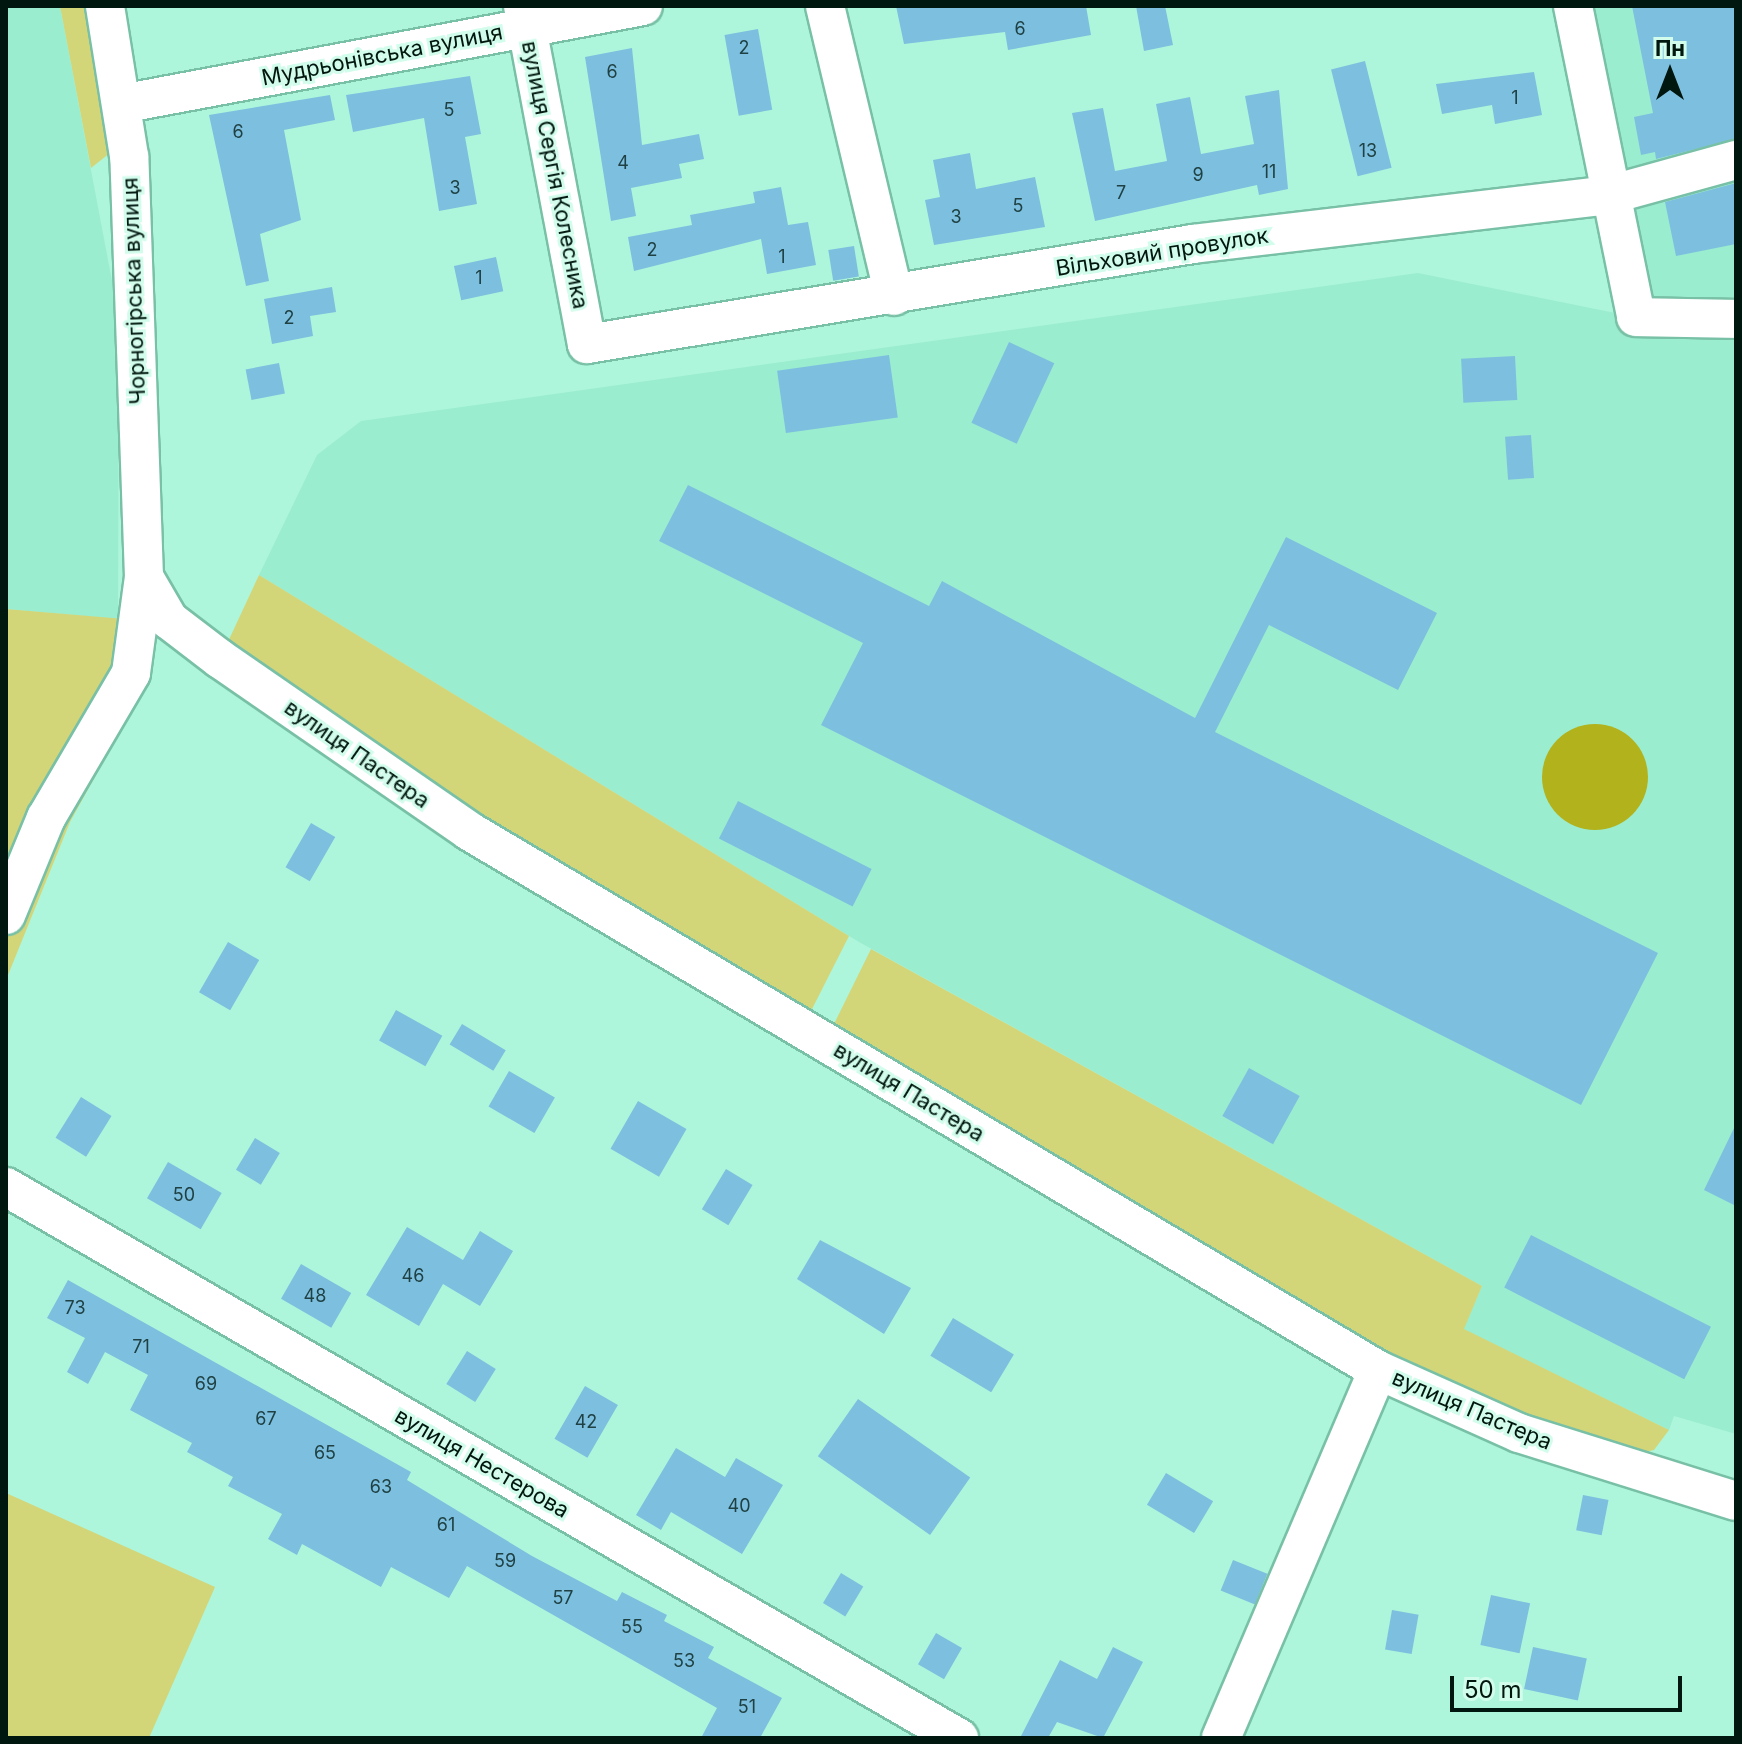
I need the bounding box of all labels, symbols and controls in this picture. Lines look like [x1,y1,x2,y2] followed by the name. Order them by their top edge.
[1014,18,1026,40] house number: 6
[259,19,505,91] street label: Мудрьонівська вулиця
[1630,32,1710,112] north arrow
[1655,35,1685,61] text: Пн
[739,37,749,59] house number: 2
[516,39,594,311] street label: вулиця Сергія Колесника
[606,61,618,83] house number: 6
[1511,87,1519,109] house number: 1
[444,99,454,121] house number: 5
[232,121,244,143] house number: 6
[1359,140,1377,162] house number: 13
[617,152,629,174] house number: 4
[1262,161,1276,183] house number: 11
[1192,164,1204,186] house number: 9
[117,177,151,405] street label: Чорногірська вулиця
[449,177,461,199] house number: 3
[1116,182,1126,204] house number: 7
[1013,195,1023,217] house number: 5
[950,206,962,228] house number: 3
[1054,222,1270,282] street label: Вільховий провулок
[647,239,657,261] house number: 2
[778,246,786,268] house number: 1
[475,267,483,289] house number: 1
[284,307,294,329] house number: 2
[279,694,435,814] street label: вулиця Пастера
[829,1037,989,1147] street label: вулиця Пастера
[173,1184,195,1206] house number: 50
[402,1265,424,1287] house number: 46
[304,1285,326,1307] house number: 48
[64,1297,86,1319] house number: 73
[132,1336,150,1358] house number: 71
[1388,1364,1556,1456] street label: вулиця Пастера
[195,1373,217,1395] house number: 69
[390,1402,574,1524] street label: вулиця Нестерова
[255,1408,277,1430] house number: 67
[575,1411,597,1433] house number: 42
[314,1442,336,1464] house number: 65
[370,1476,392,1498] house number: 63
[728,1495,750,1517] house number: 40
[437,1514,455,1536] house number: 61
[494,1550,516,1572] house number: 59
[552,1587,574,1609] house number: 57
[621,1616,643,1638] house number: 55
[673,1650,695,1672] house number: 53
[1454,1660,1686,1710] scale bar
[1464,1675,1522,1704] text: 50 m
[738,1696,756,1718] house number: 51

